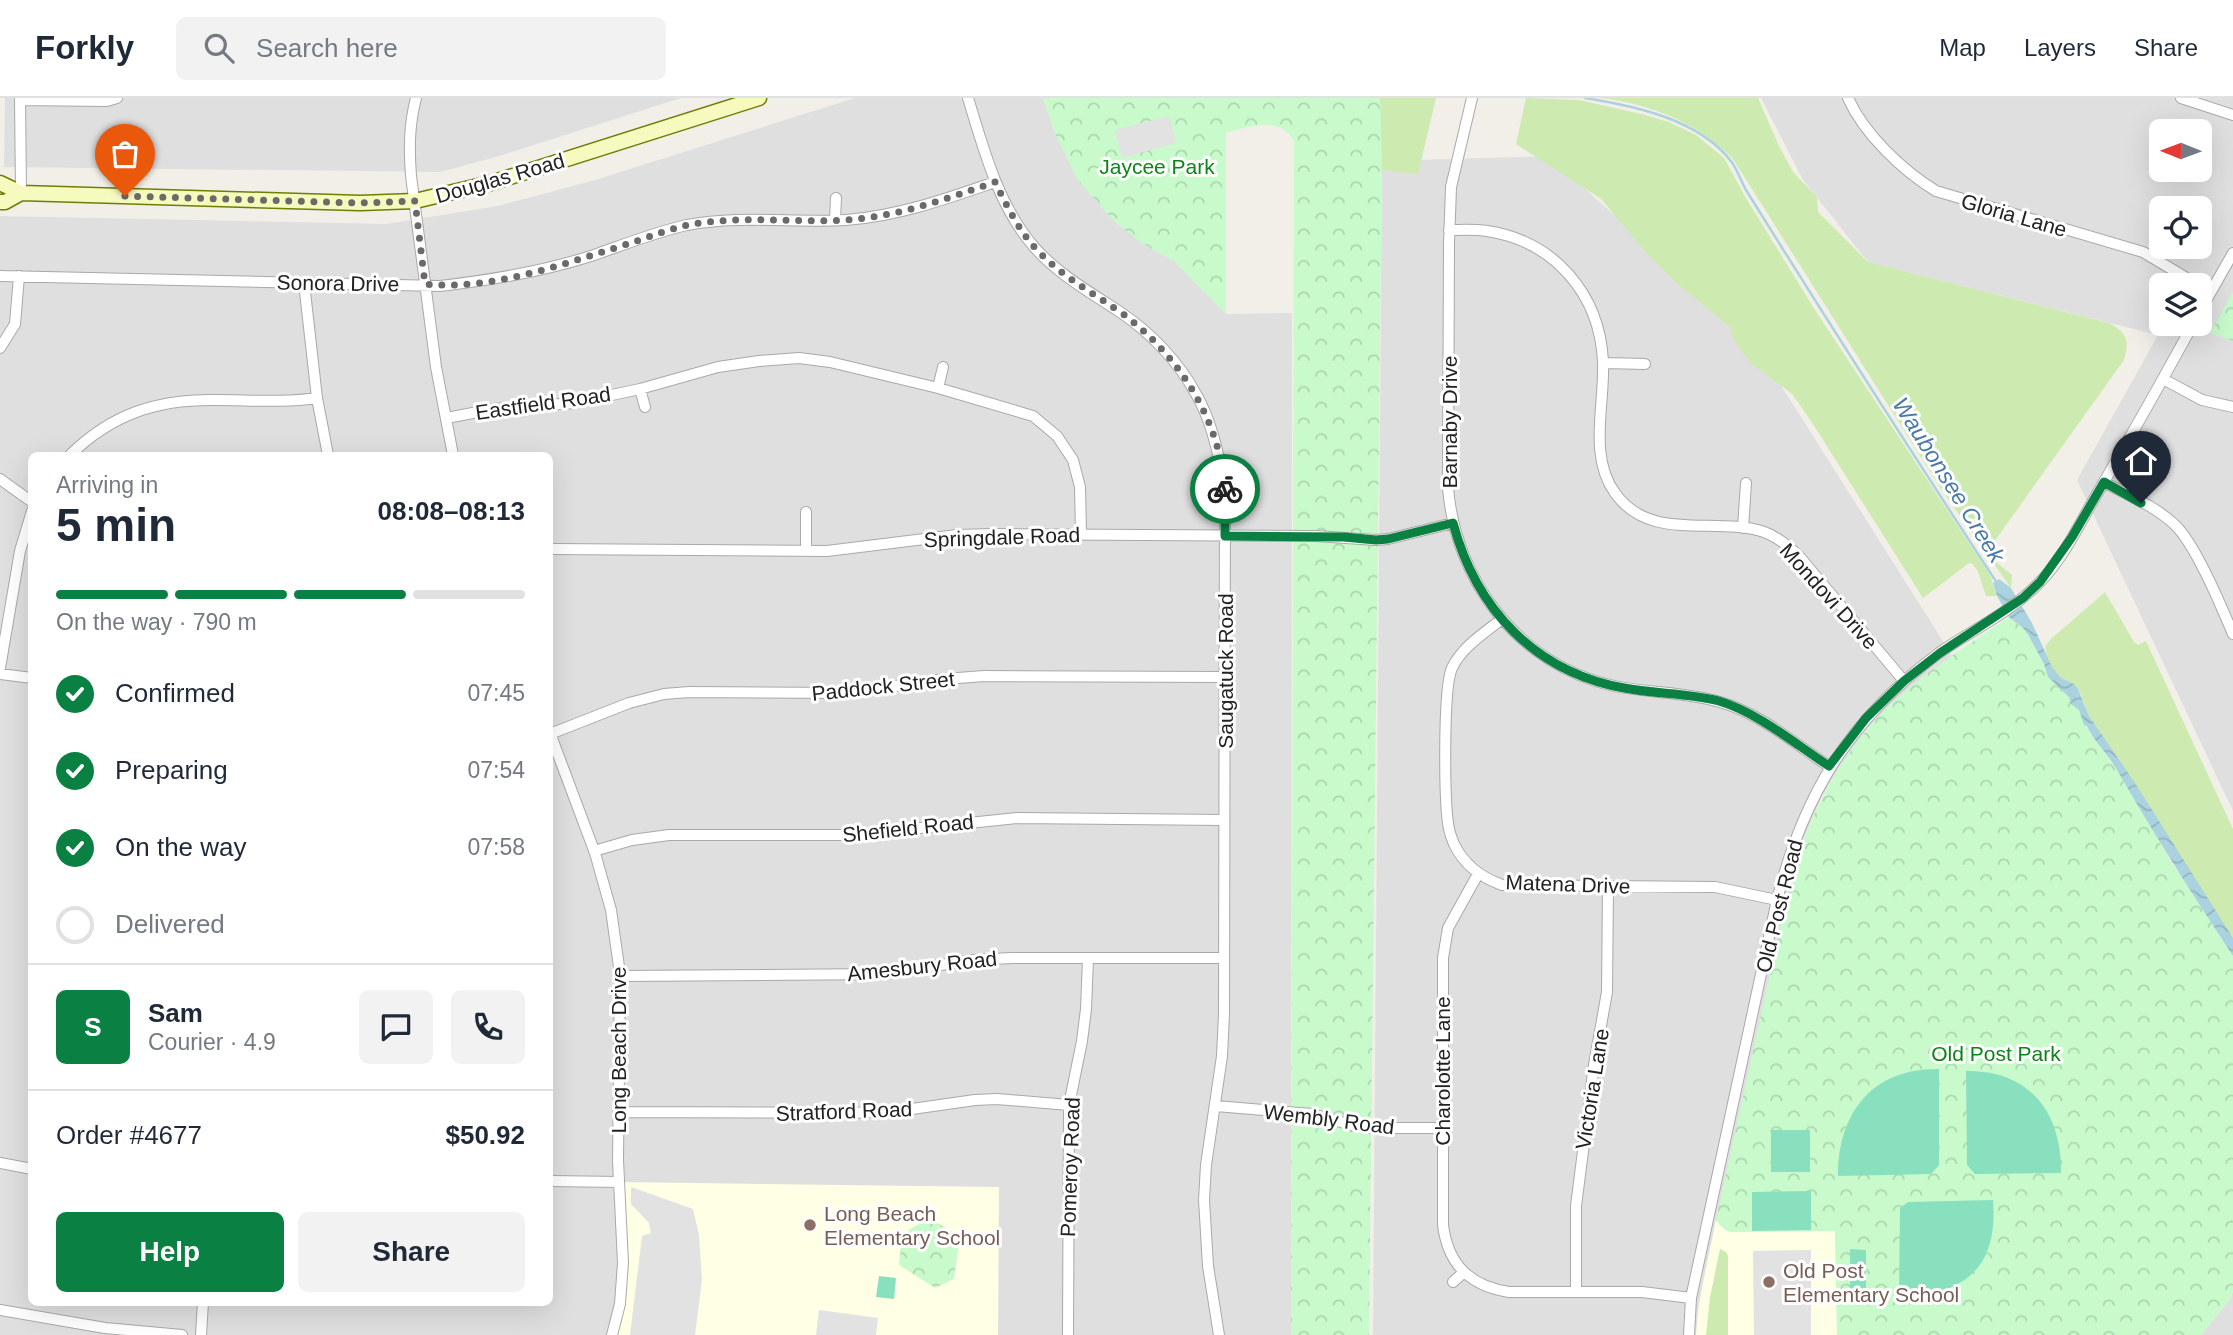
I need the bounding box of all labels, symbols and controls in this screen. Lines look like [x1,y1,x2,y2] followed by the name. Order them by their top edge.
[176,17,666,80] search box
[35,29,134,66] text: Forkly
[200,29,238,67] icon: search
[256,33,398,63] text: Search here
[1939,34,1986,61] text: Map
[2024,34,2096,61] text: Layers
[2134,34,2198,61] text: Share
[2149,119,2212,182] north arrow
[2149,119,2212,336] map controls
[95,124,155,196] pin
[106,135,144,173] icon: bag
[433,149,567,207] street label: Douglas Road
[1099,155,1215,178] park label: Jaycee Park
[1959,189,2069,241] street label: Gloria Lane
[2149,196,2212,259] button: locate
[277,270,399,296] street label: Sonora Drive
[2149,273,2212,336] button: layers
[1438,355,1461,489] street label: Barnaby Drive
[474,382,612,424] street label: Eastfield Road
[1888,393,2011,569] water label: Waubonsee Creek
[2111,431,2171,503] pin
[2122,442,2160,480] icon: home
[1190,454,1260,524] courier
[1206,470,1244,508] icon: bike
[56,472,158,498] text: Arriving in
[378,496,525,526] text: 08:08–08:13
[56,499,176,551] text: 5 min
[923,523,1081,551] street label: Springdale Road
[1776,538,1882,654] street label: Mondovi Drive
[1214,593,1237,749] street label: Saugatuck Road
[56,609,257,635] text: On the way · 790 m
[810,667,956,705] street label: Paddock Street
[56,675,94,713] icon: check
[115,678,235,708] text: Confirmed
[467,680,525,706] text: 07:45
[56,752,94,790] icon: check
[115,755,228,785] text: Preparing
[467,757,525,783] text: 07:54
[841,810,975,846] street label: Shefield Road
[56,829,94,867] icon: check
[115,832,247,862] text: On the way
[467,834,525,860] text: 07:58
[1751,837,1807,975] street label: Old Post Road
[1505,870,1631,898] street label: Matena Drive
[115,909,225,939] text: Delivered
[846,947,998,985] street label: Amesbury Road
[607,967,630,1133] street label: Long Beach Drive
[359,990,433,1064] button: chat
[451,990,525,1064] button: phone
[1431,996,1454,1146] street label: Charolotte Lane
[148,998,203,1028] text: Sam
[84,1012,102,1042] text: S
[1571,1027,1613,1151] street label: Victoria Lane
[148,1029,276,1055] text: Courier · 4.9
[1931,1042,2061,1065] park label: Old Post Park
[775,1097,913,1125] street label: Stratford Road
[1056,1097,1084,1237] street label: Pomeroy Road
[1262,1100,1396,1138] street label: Wembly Road
[56,1120,202,1150] text: Order #4677
[445,1120,525,1150] text: $50.92
[824,1202,1000,1249] place label: Long Beach Elementary School
[56,1212,284,1292] button: Help
[298,1212,525,1292] button: Share
[802,1217,818,1233] marker: Long Beach Elementary School
[1783,1259,1959,1306] place label: Old Post Elementary School
[1761,1274,1777,1290] marker: Old Post Elementary School

